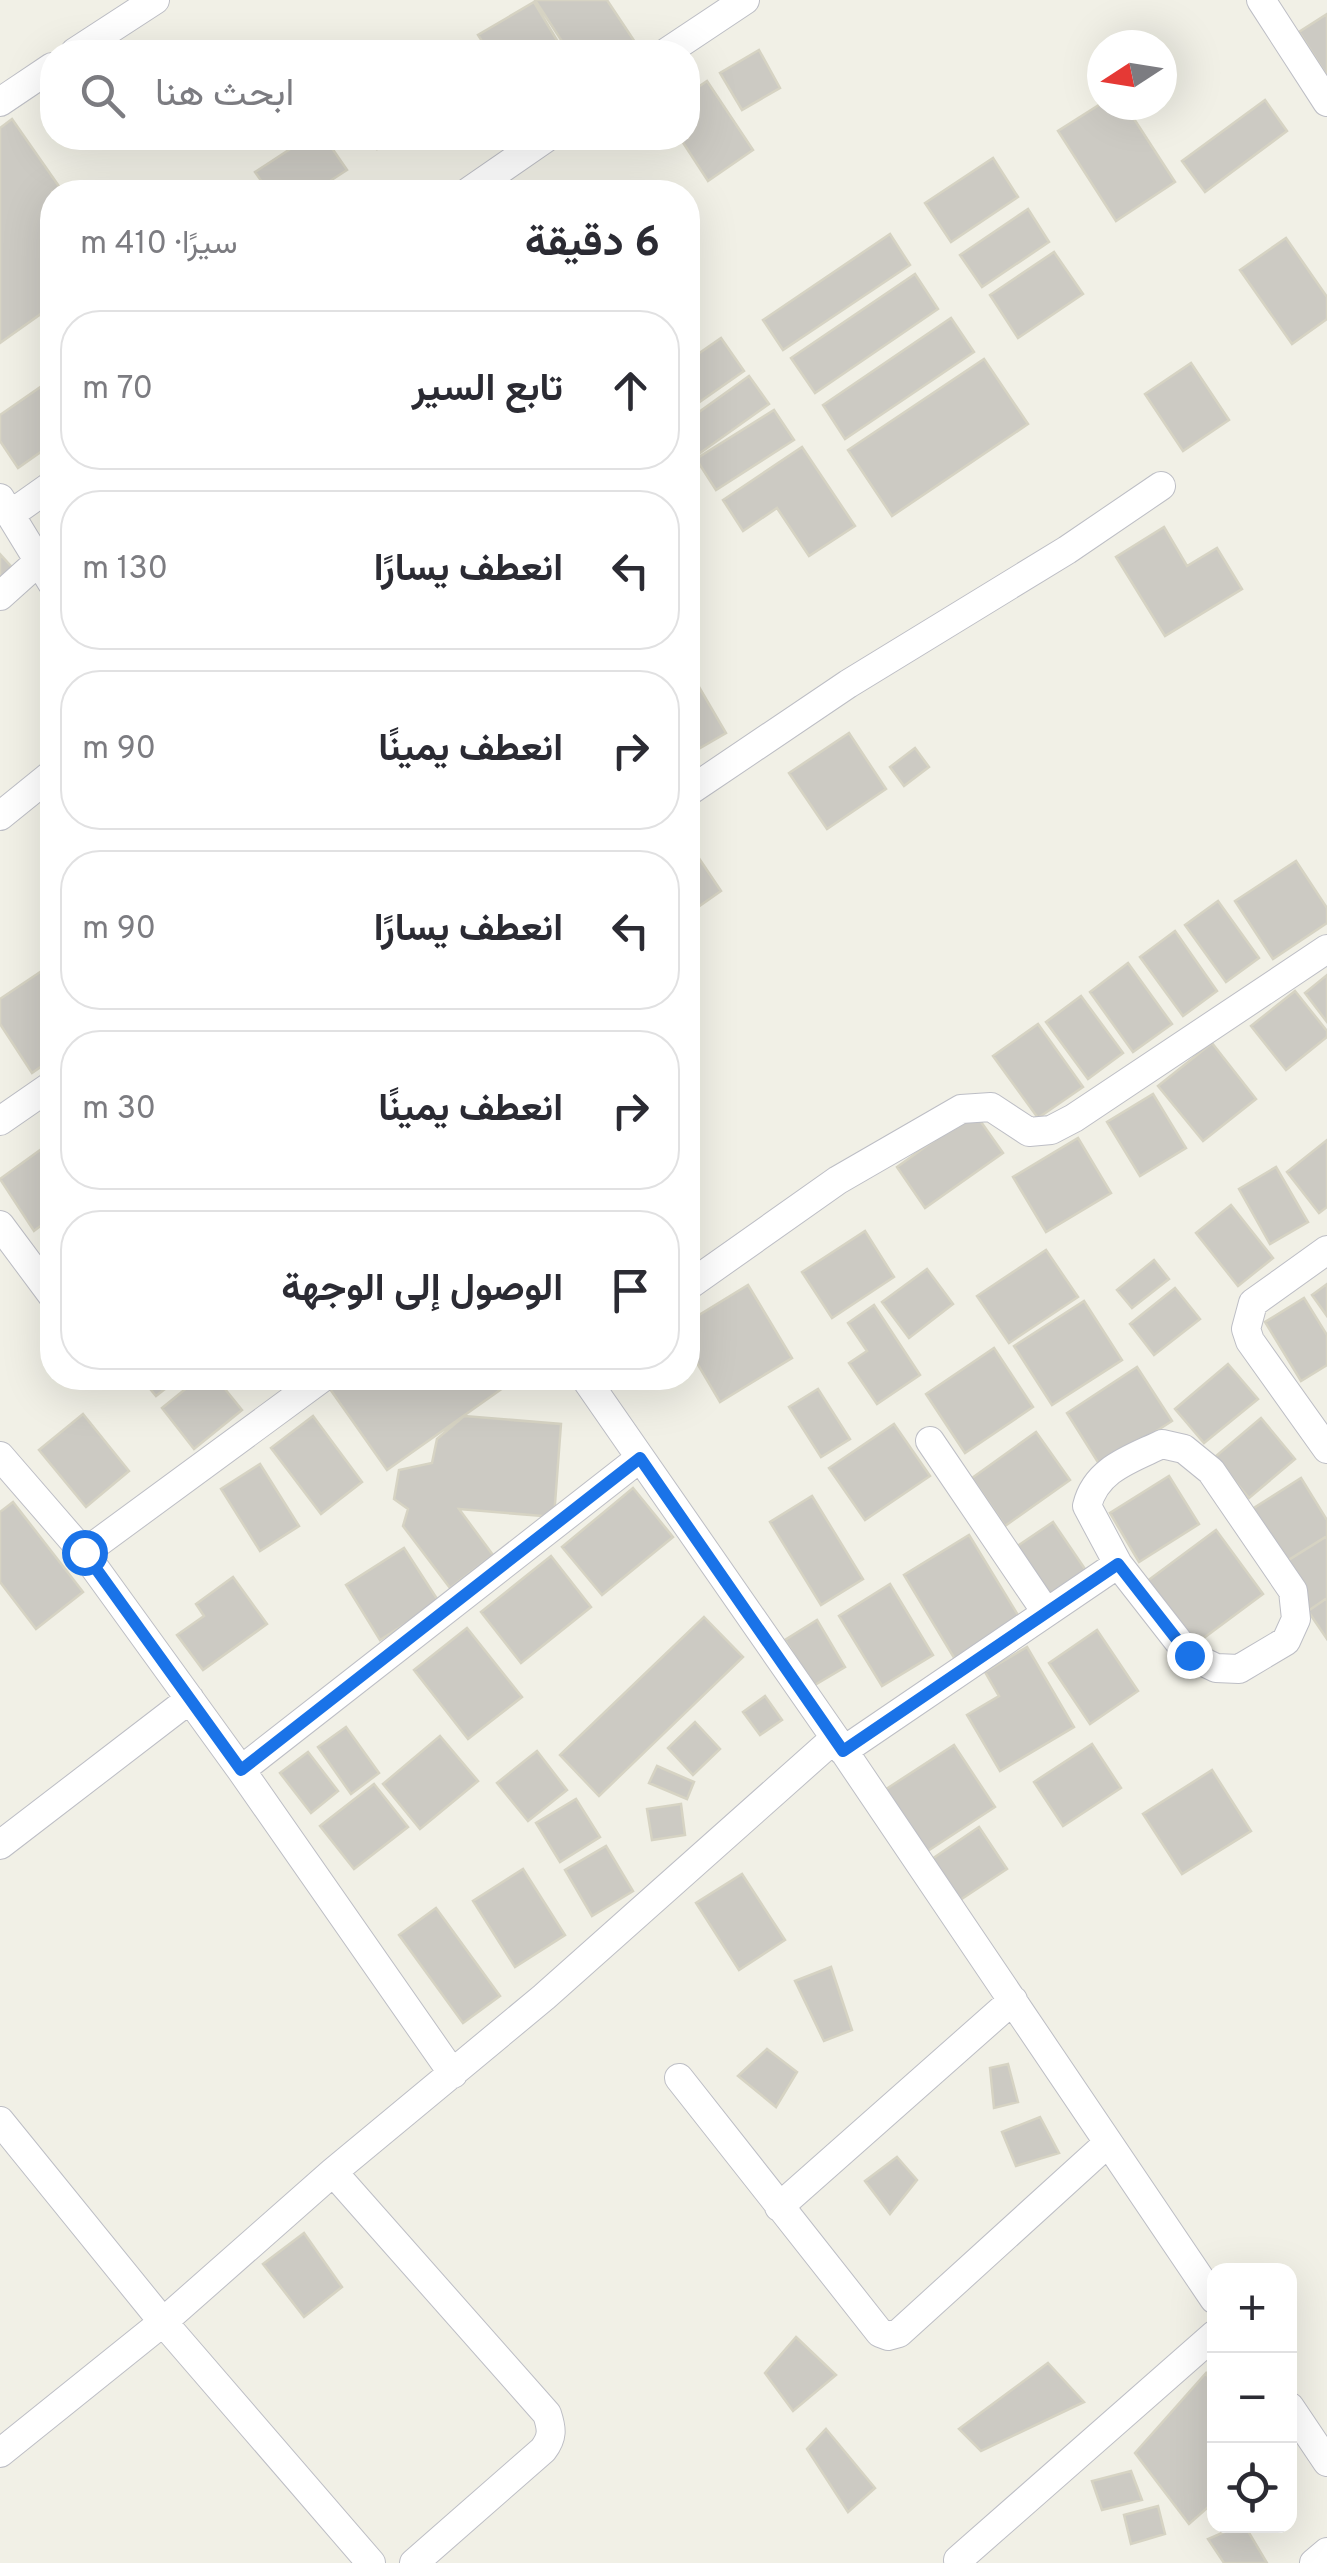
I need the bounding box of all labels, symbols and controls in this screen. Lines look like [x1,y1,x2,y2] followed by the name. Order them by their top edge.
[1087,30,1177,120] north arrow
[40,40,700,150] search box
[75,68,130,123] icon: search
[155,71,294,120] text: ابحث هنا
[525,218,660,271] text: 6 دقيقة
[80,225,238,265] text: سيرًا · 410 m
[603,363,658,418] icon: ahead
[412,366,563,415] text: تابع السير
[82,370,153,410] text: 70 m
[603,543,658,598] icon: left
[374,546,563,595] text: انعطف يسارًا
[82,550,168,590] text: 130 m
[603,723,658,778] icon: right
[378,726,563,775] text: انعطف يمينًا
[82,730,156,770] text: 90 m
[603,903,658,958] icon: left
[374,906,563,955] text: انعطف يسارًا
[82,910,156,950] text: 90 m
[603,1083,658,1138] icon: right
[378,1086,563,1135] text: انعطف يمينًا
[82,1090,156,1130] text: 30 m
[603,1263,658,1318] icon: arrive
[281,1266,563,1315] text: الوصول إلى الوجهة
[62,1530,108,1576] route start
[1167,1633,1213,1679] route end
[1207,2263,1297,2533] map controls
[1207,2263,1297,2353] button: +
[1207,2353,1297,2443] button: −
[1207,2443,1297,2533] button: locate

